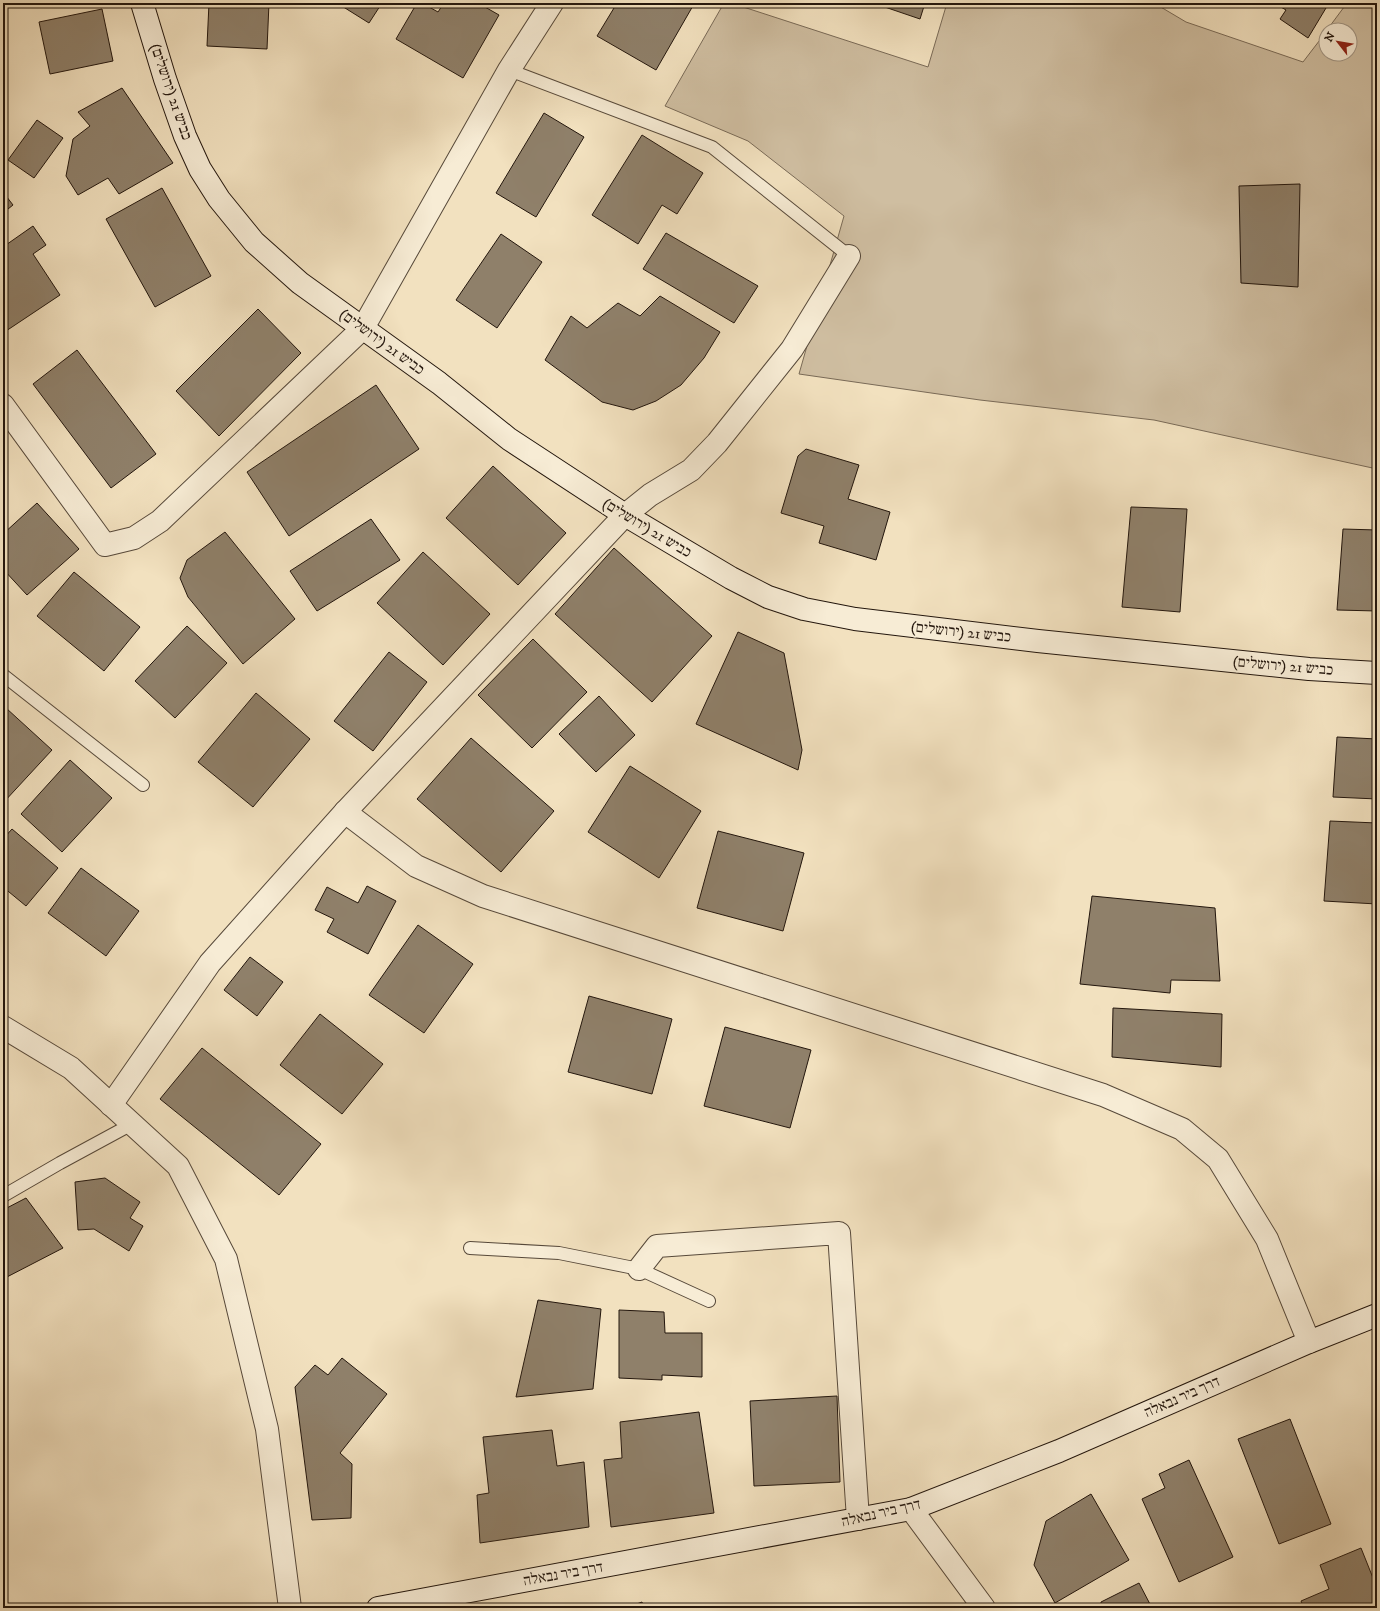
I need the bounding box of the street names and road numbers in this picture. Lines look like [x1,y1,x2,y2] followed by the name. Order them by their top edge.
[146,41,196,143] street label: כביש 21 (ירושלים)
[336,305,428,379] street label: כביש 21 (ירושלים)
[599,494,695,562] street label: כביש 21 (ירושלים)
[910,617,1012,647] street label: כביש 21 (ירושלים)
[1232,652,1334,680] street label: כביש 21 (ירושלים)
[1141,1372,1223,1422] street label: דרך ביר נבאלה
[839,1495,923,1531] street label: דרך ביר נבאלה
[521,1558,605,1590] street label: דרך ביר נבאלה

